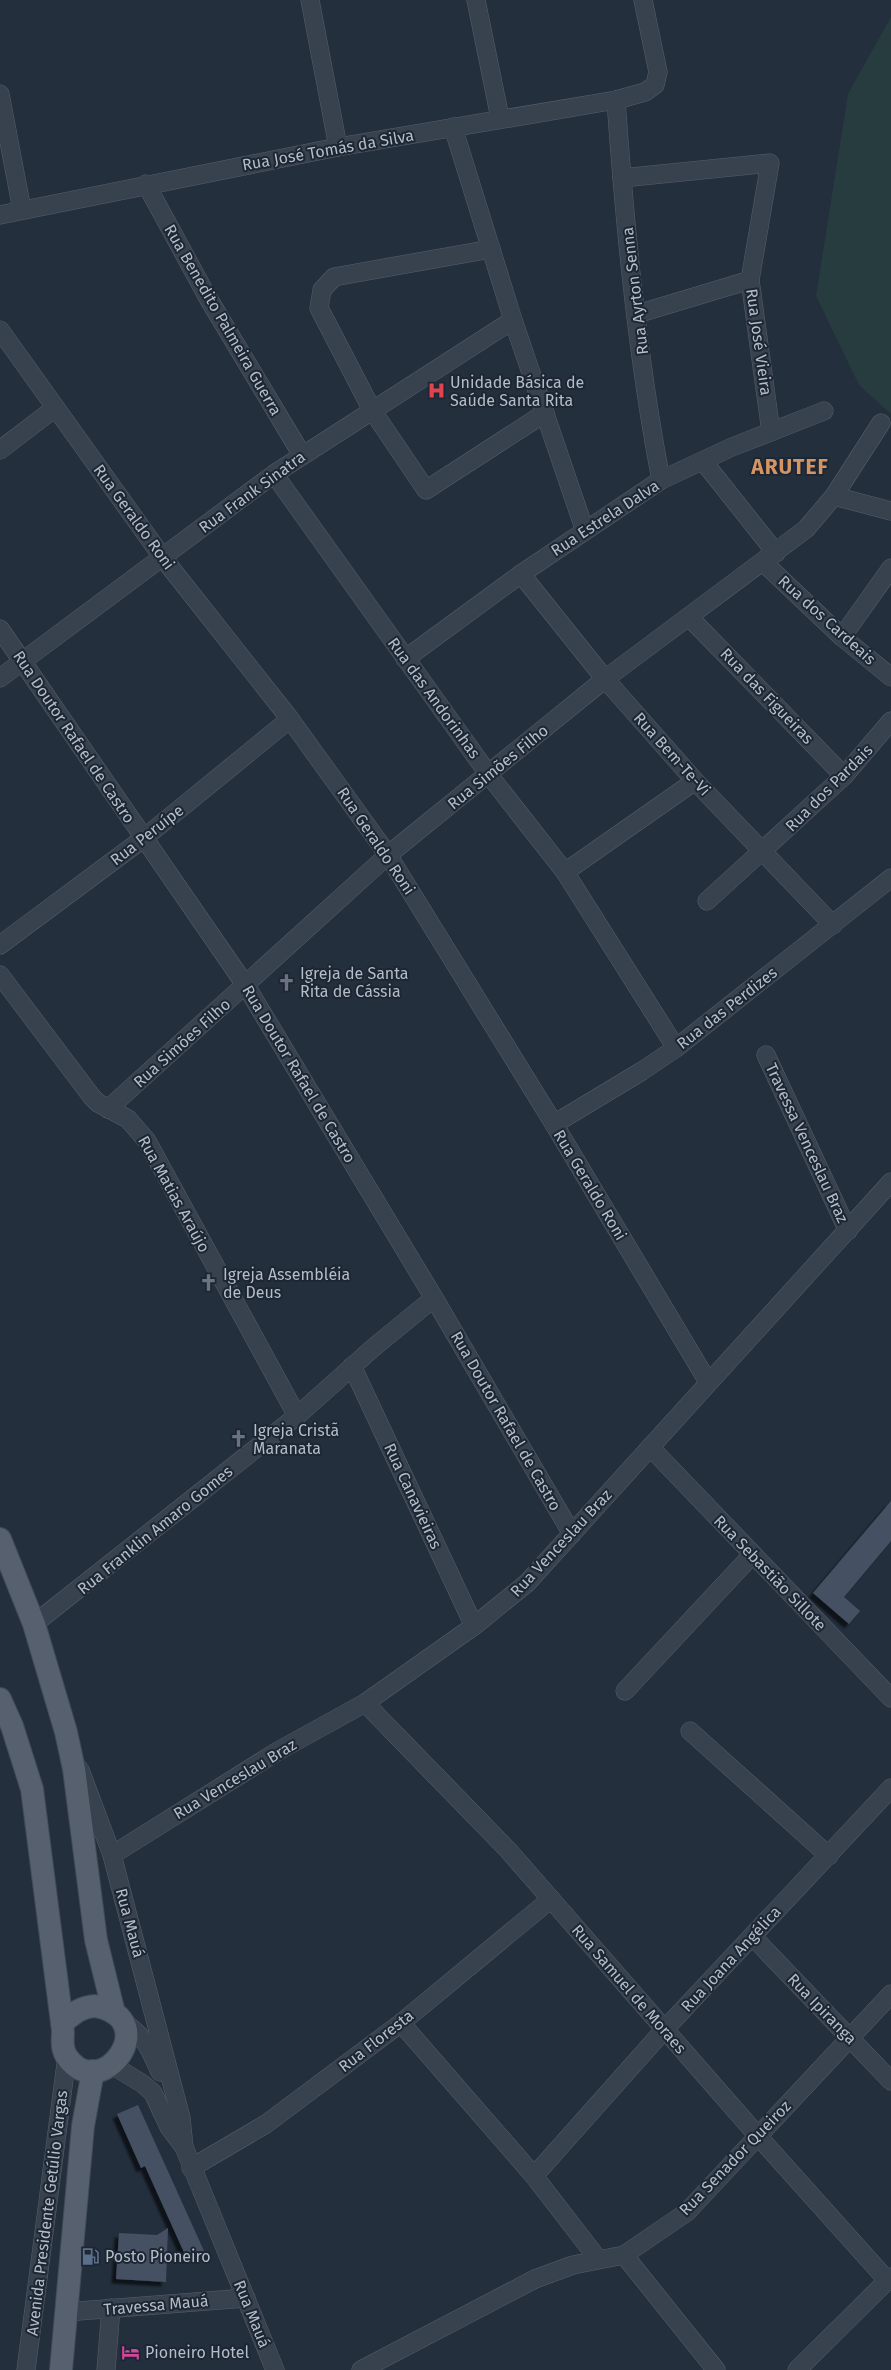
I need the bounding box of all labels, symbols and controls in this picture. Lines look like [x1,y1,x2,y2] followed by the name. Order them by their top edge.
[241,126,415,174] street label: Rua José Tomás da Silva
[160,221,286,419] street label: Rua Benedito Palmeira Guerra
[618,226,652,356] street label: Rua Ayrton Senna
[742,287,776,397] street label: Rua José Vieira
[450,373,584,410] place label: Unidade Básica de Saúde Santa Rita
[426,381,446,401] hospital icon: Unidade Básica de Saúde Santa Rita
[195,447,309,537] street label: Rua Frank Sinatra
[750,454,829,480] district label: ARUTEF
[89,461,179,573] street label: Rua Geraldo Roni
[547,476,663,560] street label: Rua Estrela Dalva
[774,571,880,669] street label: Rua dos Cardeais
[384,634,484,762] street label: Rua das Andorinhas
[716,644,818,748] street label: Rua das Figueiras
[9,647,139,827] street label: Rua Doutor Rafael de Castro
[630,709,714,799] street label: Rua Bem-Te-Vi
[444,721,552,813] street label: Rua Simões Filho
[781,740,877,836] street label: Rua dos Pardais
[333,784,419,898] street label: Rua Geraldo Roni
[107,801,187,869] street label: Rua Peruípe
[673,963,781,1053] street label: Rua das Perdizes
[300,964,409,1001] place label: Igreja de Santa Rita de Cássia
[276,972,296,992] church icon: Igreja de Santa Rita de Cássia
[238,982,360,1166] street label: Rua Doutor Rafael de Castro
[130,994,234,1092] street label: Rua Simões Filho
[762,1060,852,1226] street label: Travessa Venceslau Braz
[550,1126,630,1244] street label: Rua Geraldo Roni
[134,1132,214,1256] street label: Rua Matias Araújo
[223,1265,350,1302] place label: Igreja Assembléia de Deus
[199,1273,219,1293] church icon: Igreja Assembléia de Deus
[447,1328,565,1514] street label: Rua Doutor Rafael de Castro
[253,1421,339,1458] place label: Igreja Cristã Maranata
[229,1429,249,1449] church icon: Igreja Cristã Maranata
[380,1440,446,1552] street label: Rua Canavieiras
[74,1462,236,1598] street label: Rua Franklin Amaro Gomes
[506,1485,616,1601] street label: Rua Venceslau Braz
[710,1511,830,1635] street label: Rua Sebastião Sillote
[170,1735,300,1823] street label: Rua Venceslau Braz
[112,1886,148,1960] street label: Rua Mauá
[677,1902,785,2016] street label: Rua Joana Angélica
[568,1921,690,2057] street label: Rua Samuel de Moraes
[784,1970,860,2048] street label: Rua Ipiranga
[335,2006,417,2076] street label: Rua Floresta
[23,2089,71,2337] street label: Avenida Presidente Getúlio Vargas
[675,2097,795,2219] street label: Rua Senador Queiroz
[81,2246,101,2266] fuel station icon: Posto Pioneiro
[105,2247,211,2266] place label: Posto Pioneiro
[230,2277,274,2351] street label: Rua Mauá
[103,2291,209,2319] street label: Travessa Mauá
[121,2342,141,2362] hotel icon: Pioneiro Hotel
[145,2343,250,2362] place label: Pioneiro Hotel

